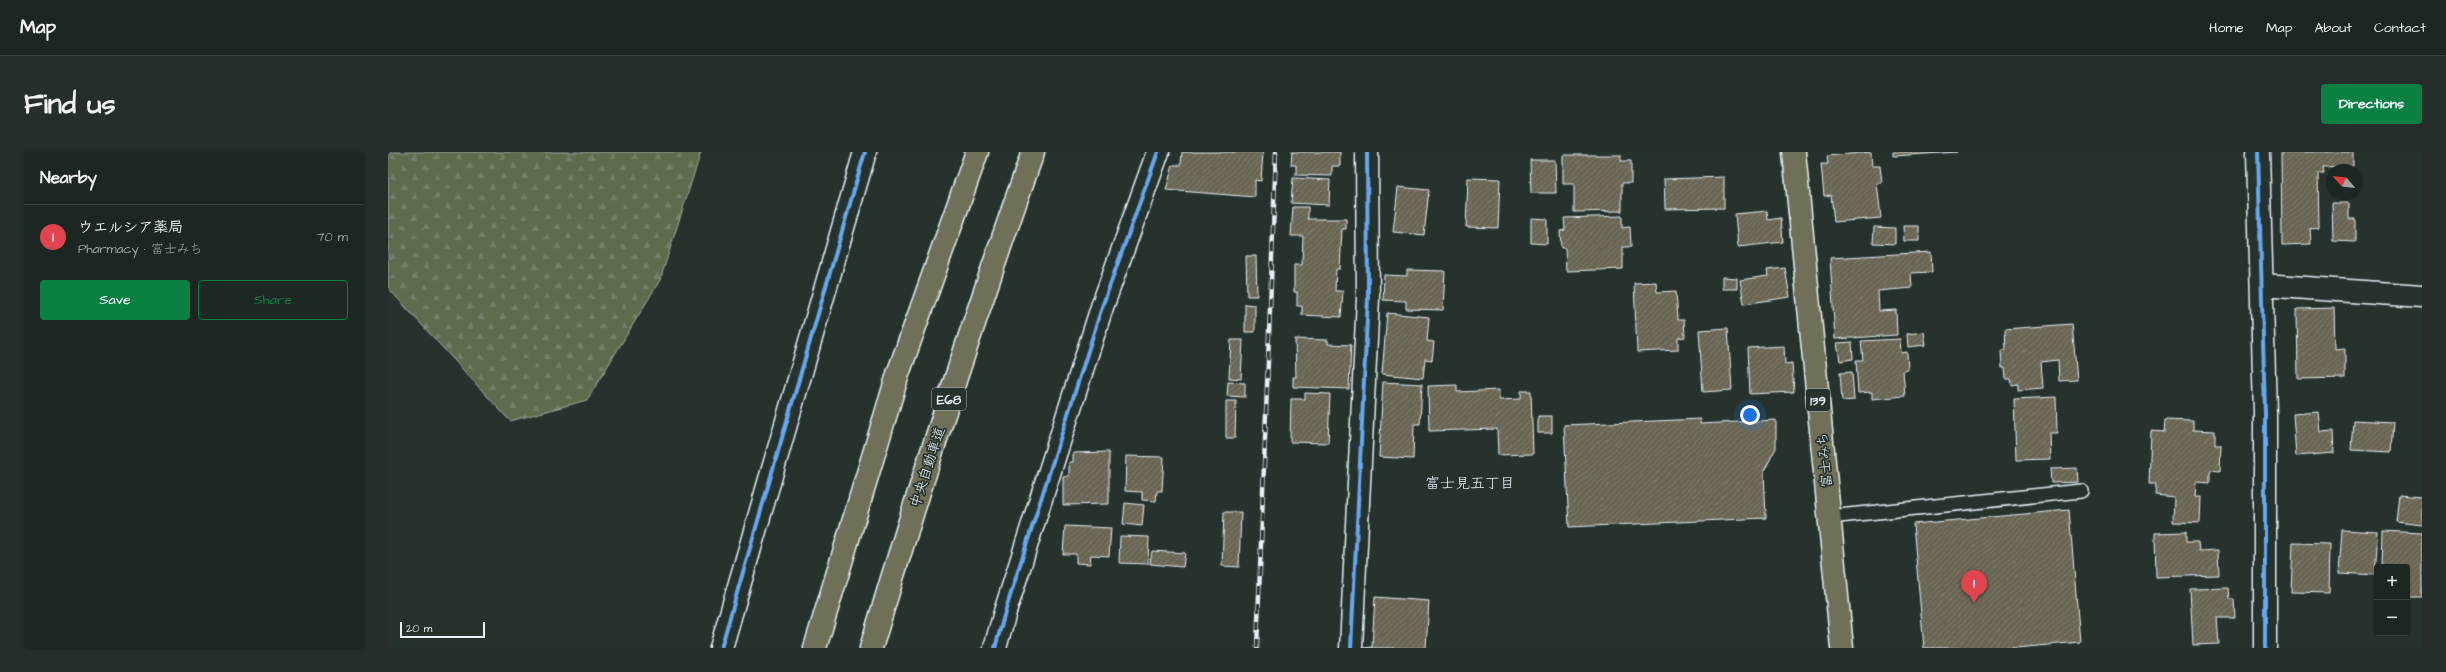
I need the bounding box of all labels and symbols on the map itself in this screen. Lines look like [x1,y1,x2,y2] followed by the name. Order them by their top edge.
[2326,164,2362,200] north arrow
[932,388,966,410] road number: E68
[1806,389,1830,411] road number: 139
[1740,405,1760,425] your location
[905,424,950,510] street label: 中央自動車道
[1813,431,1837,488] street label: 富士みち
[1425,473,1515,494] district label: 富士見五丁目
[1961,570,1987,603] pin: 1
[400,620,485,639] scale bar

